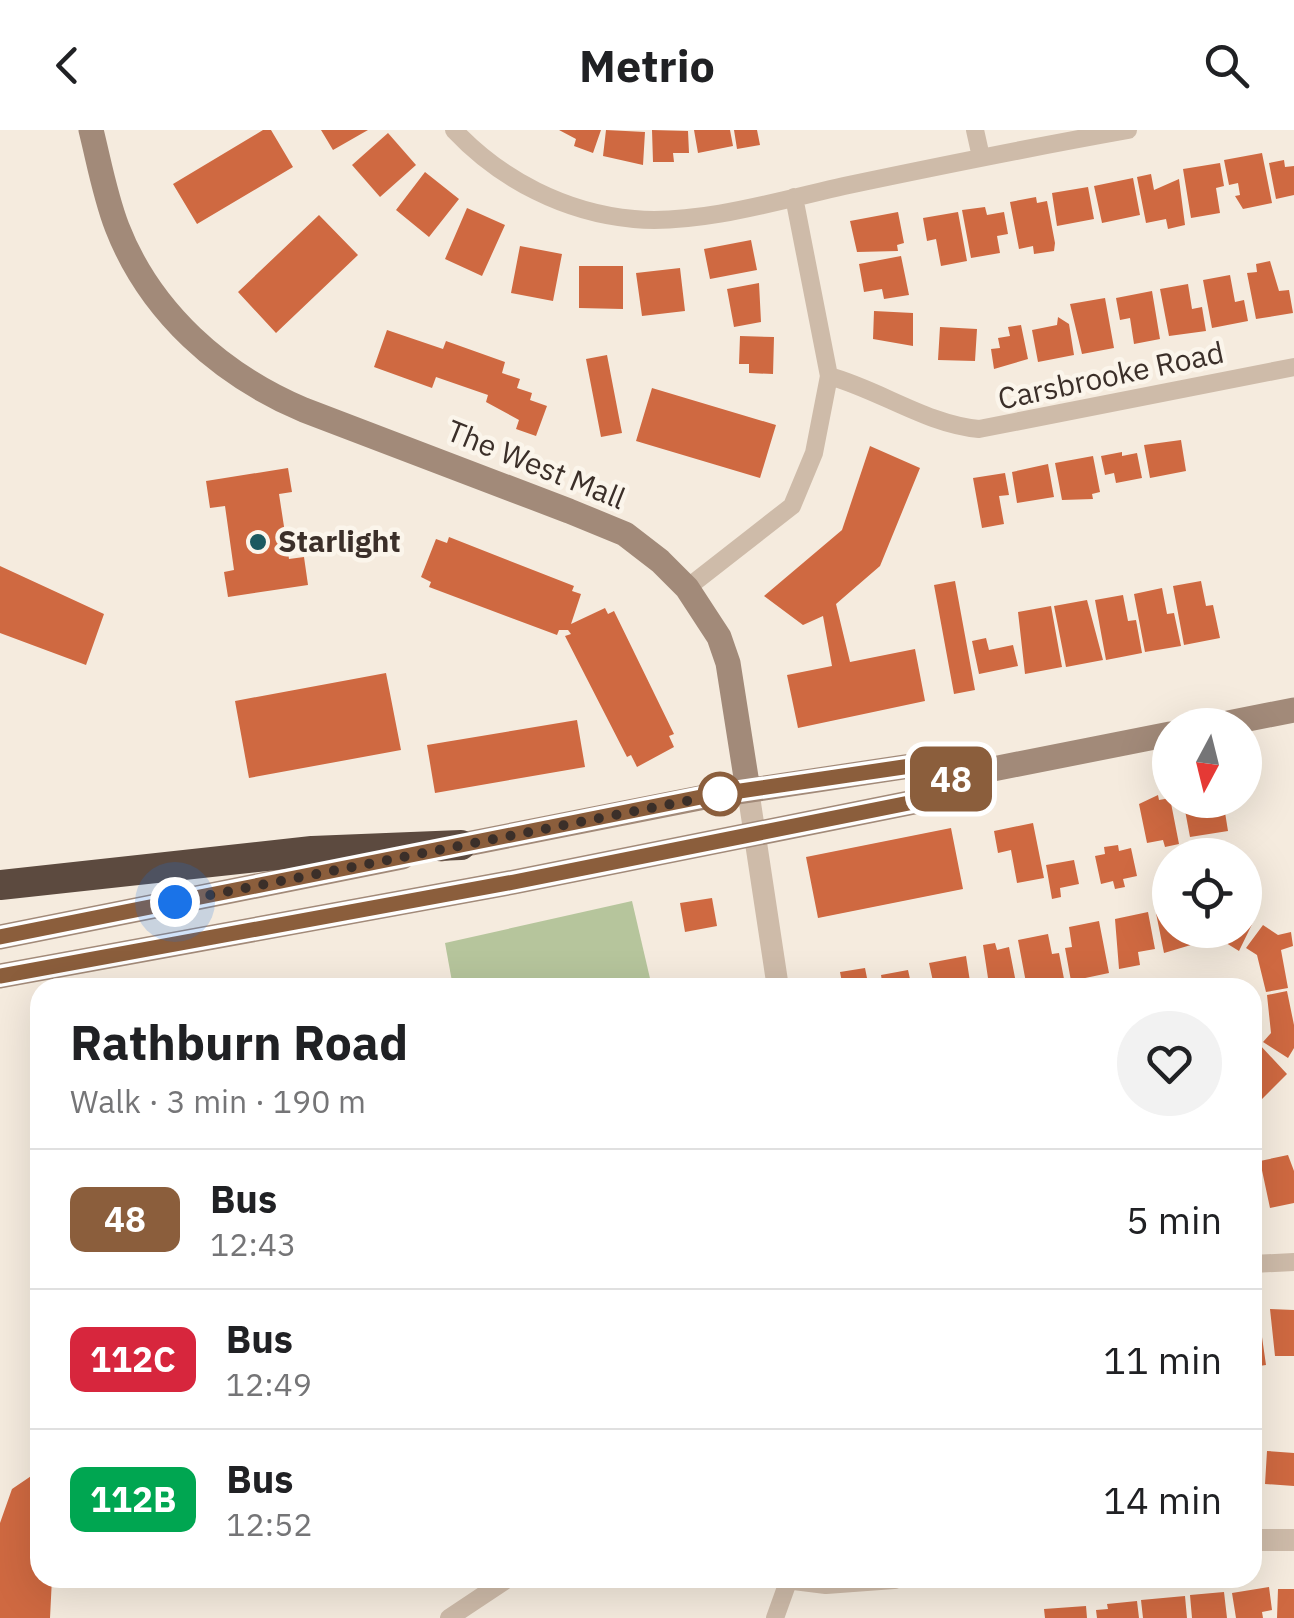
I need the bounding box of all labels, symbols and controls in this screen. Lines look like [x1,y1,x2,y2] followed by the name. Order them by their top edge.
[579,36,715,94] text: Metrio
[40,38,95,93] icon: back
[1199,38,1254,93] icon: search
[994,332,1227,418] street label: Carsbrooke Road
[442,410,632,517] street label: The West Mall
[278,521,401,560] place label: Starlight
[247,531,269,553] marker: Starlight
[1152,708,1262,818] north arrow
[1152,708,1262,948] map controls
[906,746,996,812] line badge: 48
[930,756,972,802] text: 48
[699,773,741,815] unlabelled marker
[1152,838,1262,948] button: locate
[150,877,200,927] your location
[70,1011,408,1073] text: Rathburn Road
[1117,1011,1222,1116] button: heart
[70,1080,366,1122] text: Walk · 3 min · 190 m
[210,1174,277,1223] text: Bus
[1126,1195,1222,1244] text: 5 min
[104,1196,146,1242] text: 48
[210,1223,296,1265] text: 12:43
[226,1314,293,1363] text: Bus
[1103,1335,1222,1384] text: 11 min
[90,1336,176,1382] text: 112C
[226,1363,312,1405] text: 12:49
[226,1454,294,1503] text: Bus
[1103,1475,1222,1524] text: 14 min
[90,1476,176,1522] text: 112B
[226,1503,313,1545] text: 12:52

